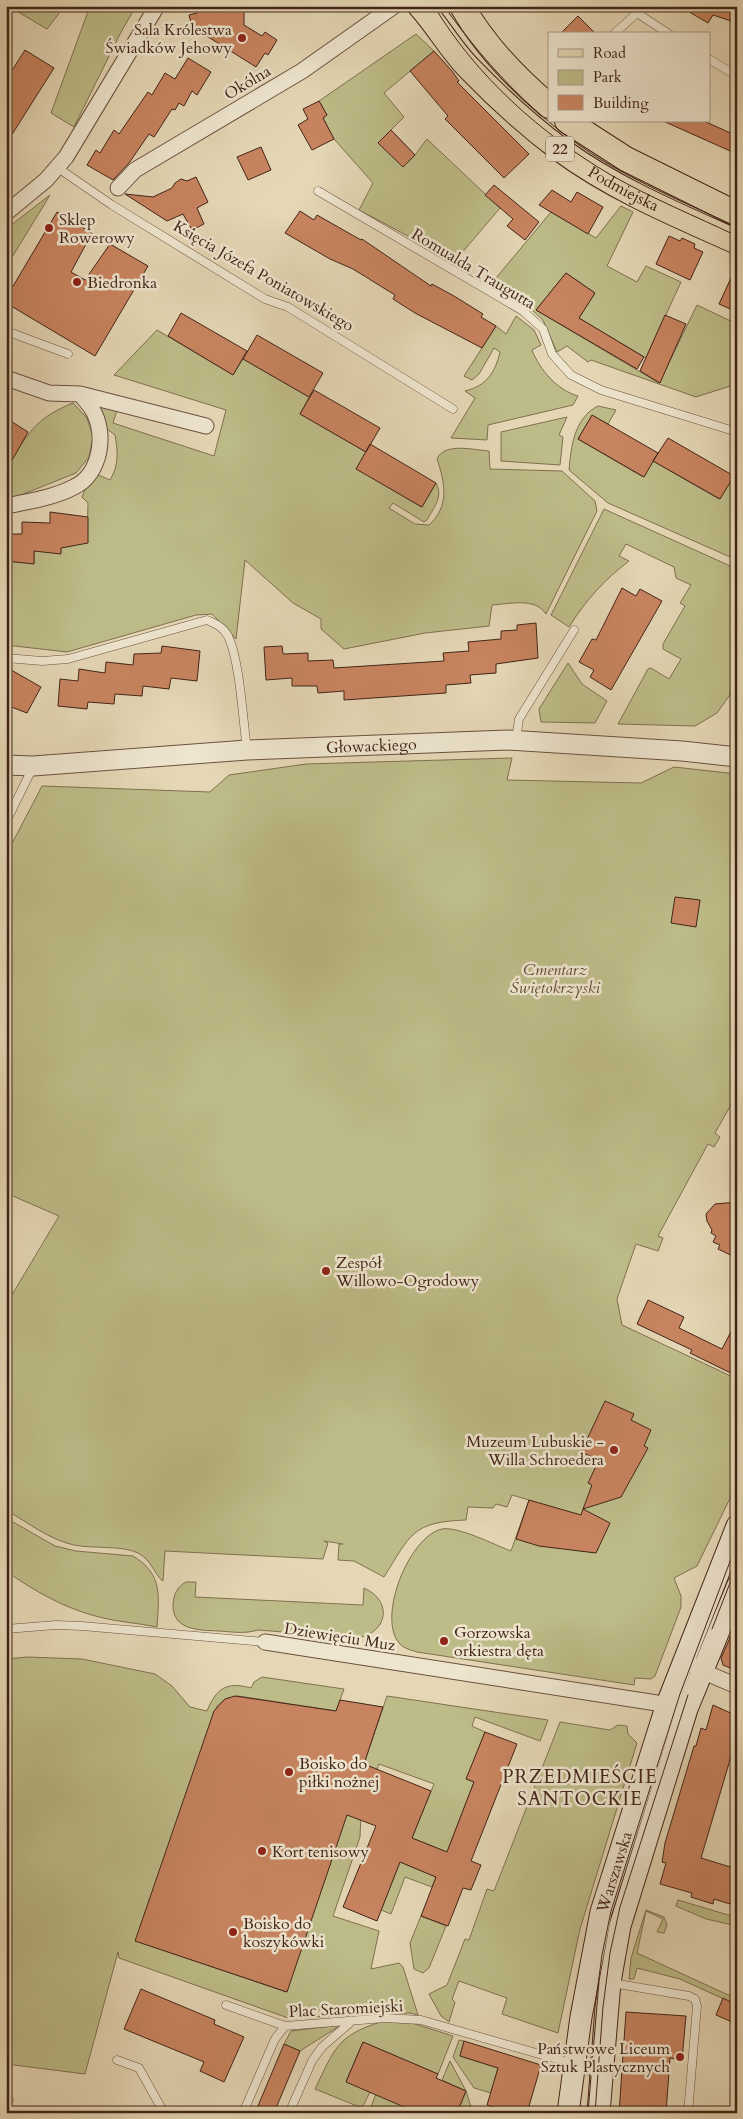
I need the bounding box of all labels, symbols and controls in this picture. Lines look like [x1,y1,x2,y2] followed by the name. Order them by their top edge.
[106,19,233,59] place label: Sala Królestwa Świadków Jehowy
[236,32,248,44] marker: Sala Królestwa Świadków Jehowy
[548,32,710,122] legend
[593,43,626,63] text: Road
[220,60,275,105] street label: Okólna
[593,67,622,87] text: Park
[593,93,649,113] text: Building
[546,136,574,162] road number: 22
[584,161,662,217] street label: Podmiejska
[59,209,135,249] place label: Sklep Rowerowy
[169,215,358,337] street label: Księcia Józefa Poniatowskiego
[43,222,55,234] marker: Sklep Rowerowy
[407,223,540,315] street label: Romualda Traugutta
[87,272,157,294] place label: Biedronka
[71,276,83,288] marker: Biedronka
[326,733,417,759] street label: Głowackiego
[510,959,601,999] park label: Cmentarz Świętokrzyski
[335,1252,480,1292] place label: Zespół Willowo-Ogrodowy
[320,1265,332,1277] marker: Zespół Willowo-Ogrodowy
[466,1431,604,1471] place label: Muzeum Lubuskie - Willa Schroedera
[608,1444,620,1456] marker: Muzeum Lubuskie - Willa Schroedera
[283,1617,397,1657] street label: Dziewięciu Muz
[454,1622,544,1662] place label: Gorzowska orkiestra dęta
[438,1635,450,1647] marker: Gorzowska orkiestra dęta
[299,1753,380,1793] place label: Boisko do piłki nożnej
[502,1764,658,1812] district label: PRZEDMIEŚCIE SANTOCKIE
[283,1766,295,1778] marker: Boisko do piłki nożnej
[591,1829,638,1916] street label: Warszawska
[272,1841,369,1863] place label: Kort tenisowy
[256,1845,268,1857] marker: Kort tenisowy
[243,1913,325,1953] place label: Boisko do koszykówki
[227,1926,239,1938] marker: Boisko do koszykówki
[288,1995,404,2023] street label: Plac Staromiejski
[537,2038,670,2078] place label: Państwowe Liceum Sztuk Plastycznych
[674,2051,686,2063] marker: Państwowe Liceum Sztuk Plastycznych

